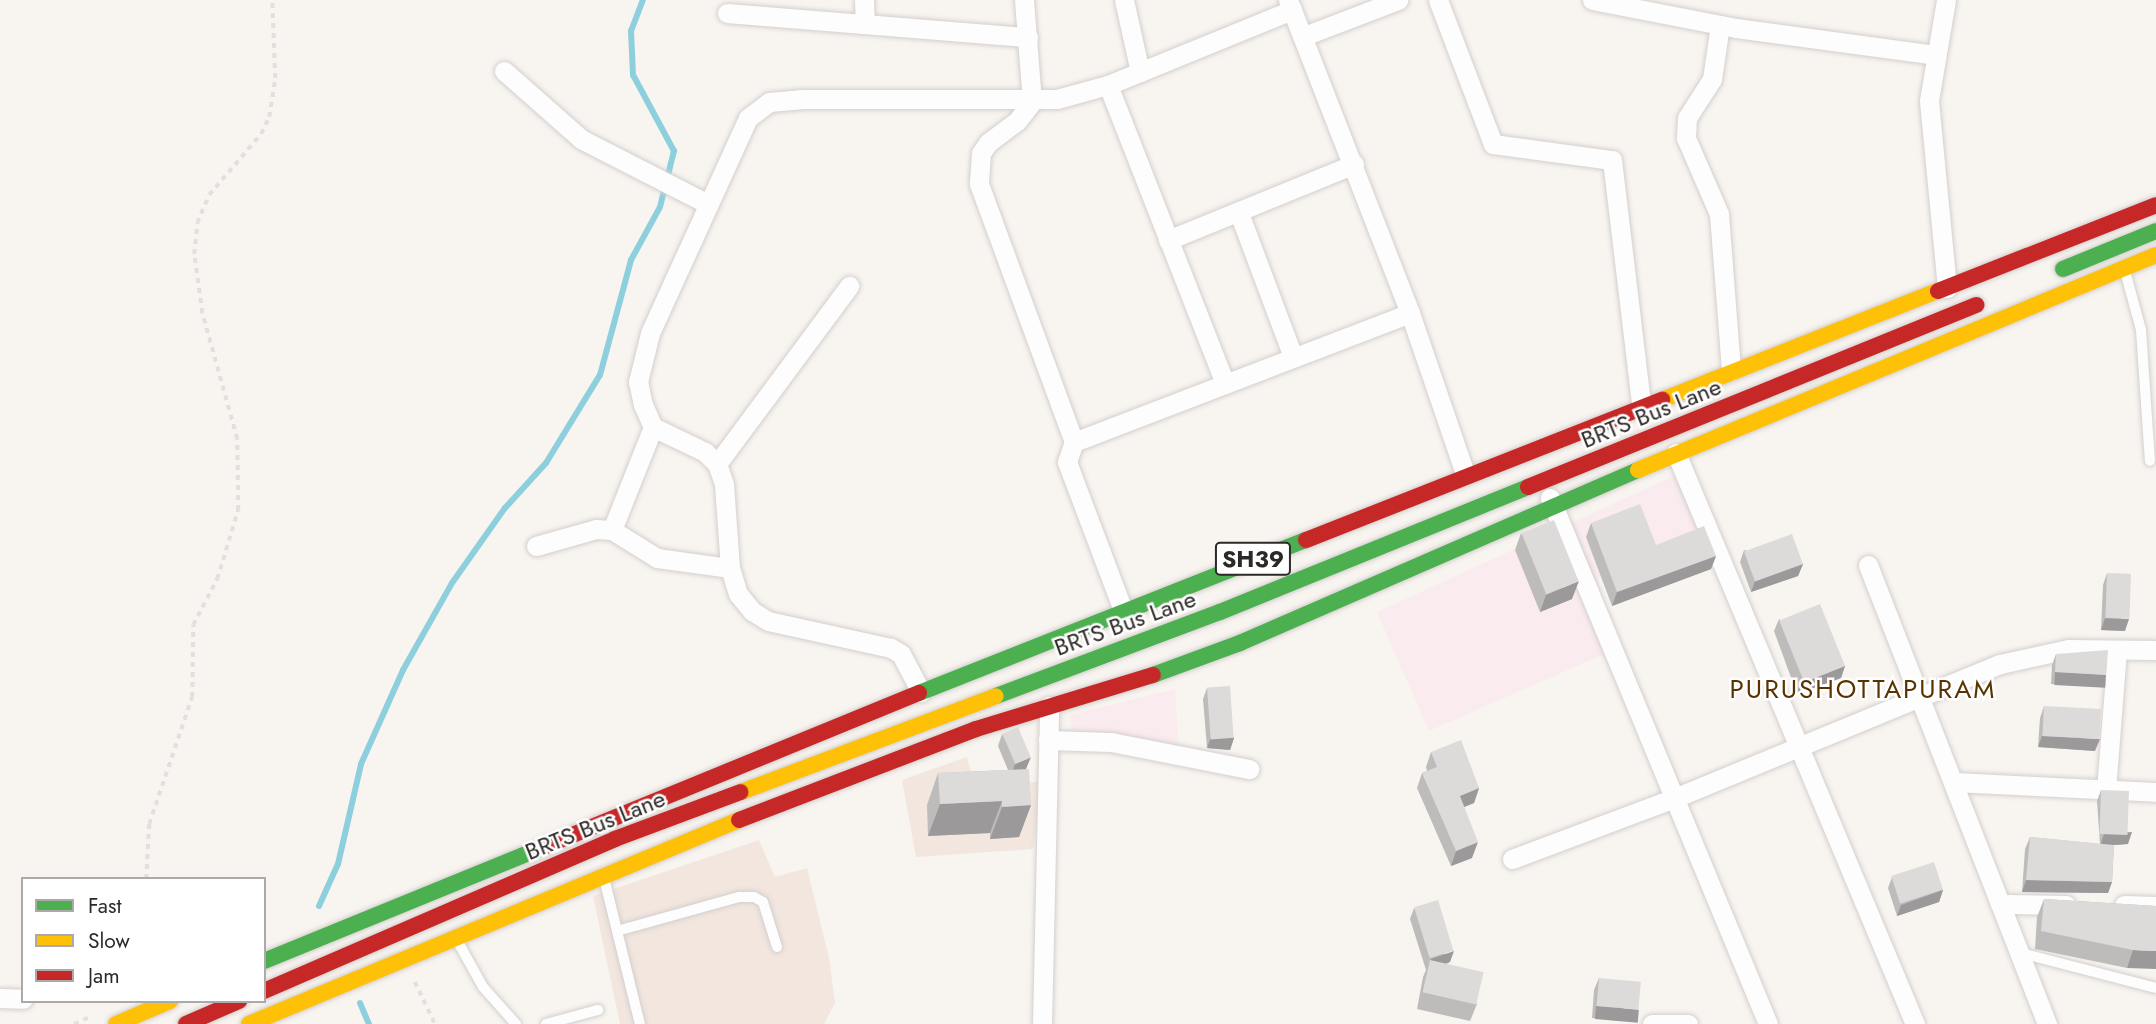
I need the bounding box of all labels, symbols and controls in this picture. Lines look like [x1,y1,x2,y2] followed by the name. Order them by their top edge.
[1577,372,1725,454] street label: BRTS Bus Lane
[1214,540,1292,579] road number: SH39
[1050,584,1200,662] street label: BRTS Bus Lane
[1731,674,1995,706] district label: PURUSHOTTAPURAM
[521,784,669,866] street label: BRTS Bus Lane
[21,877,266,1003] legend
[88,891,121,921] text: Fast
[88,926,130,956] text: Slow
[88,961,120,991] text: Jam

